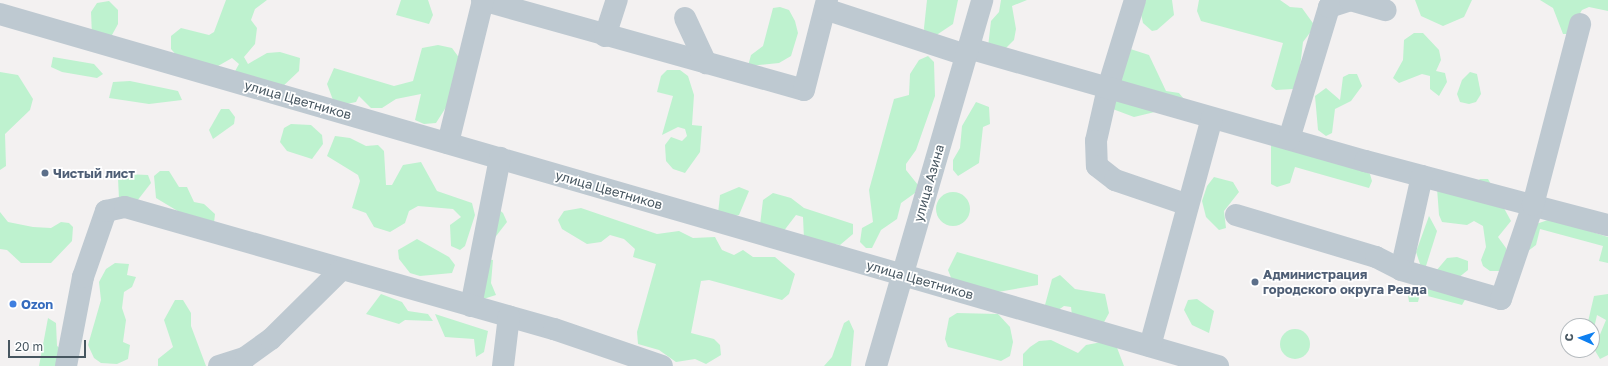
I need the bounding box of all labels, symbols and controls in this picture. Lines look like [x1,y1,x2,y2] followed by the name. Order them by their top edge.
[243,77,353,123] street label: улица Цветников
[910,142,948,224] street label: улица Азина
[53,165,135,181] place label: Чистый лист
[554,167,664,213] street label: улица Цветников
[40,168,50,178] marker: Чистый лист
[865,257,975,303] street label: улица Цветников
[1263,267,1427,298] place label: Администрация городского округа Ревда
[1250,277,1260,287] marker: Администрация городского округа Ревда
[21,296,53,312] place label: Ozon
[8,299,18,309] marker: Ozon
[1560,318,1600,358] north arrow
[10,332,88,358] scale bar
[1562,333,1575,342] text: С
[15,339,43,354] text: 20 m

